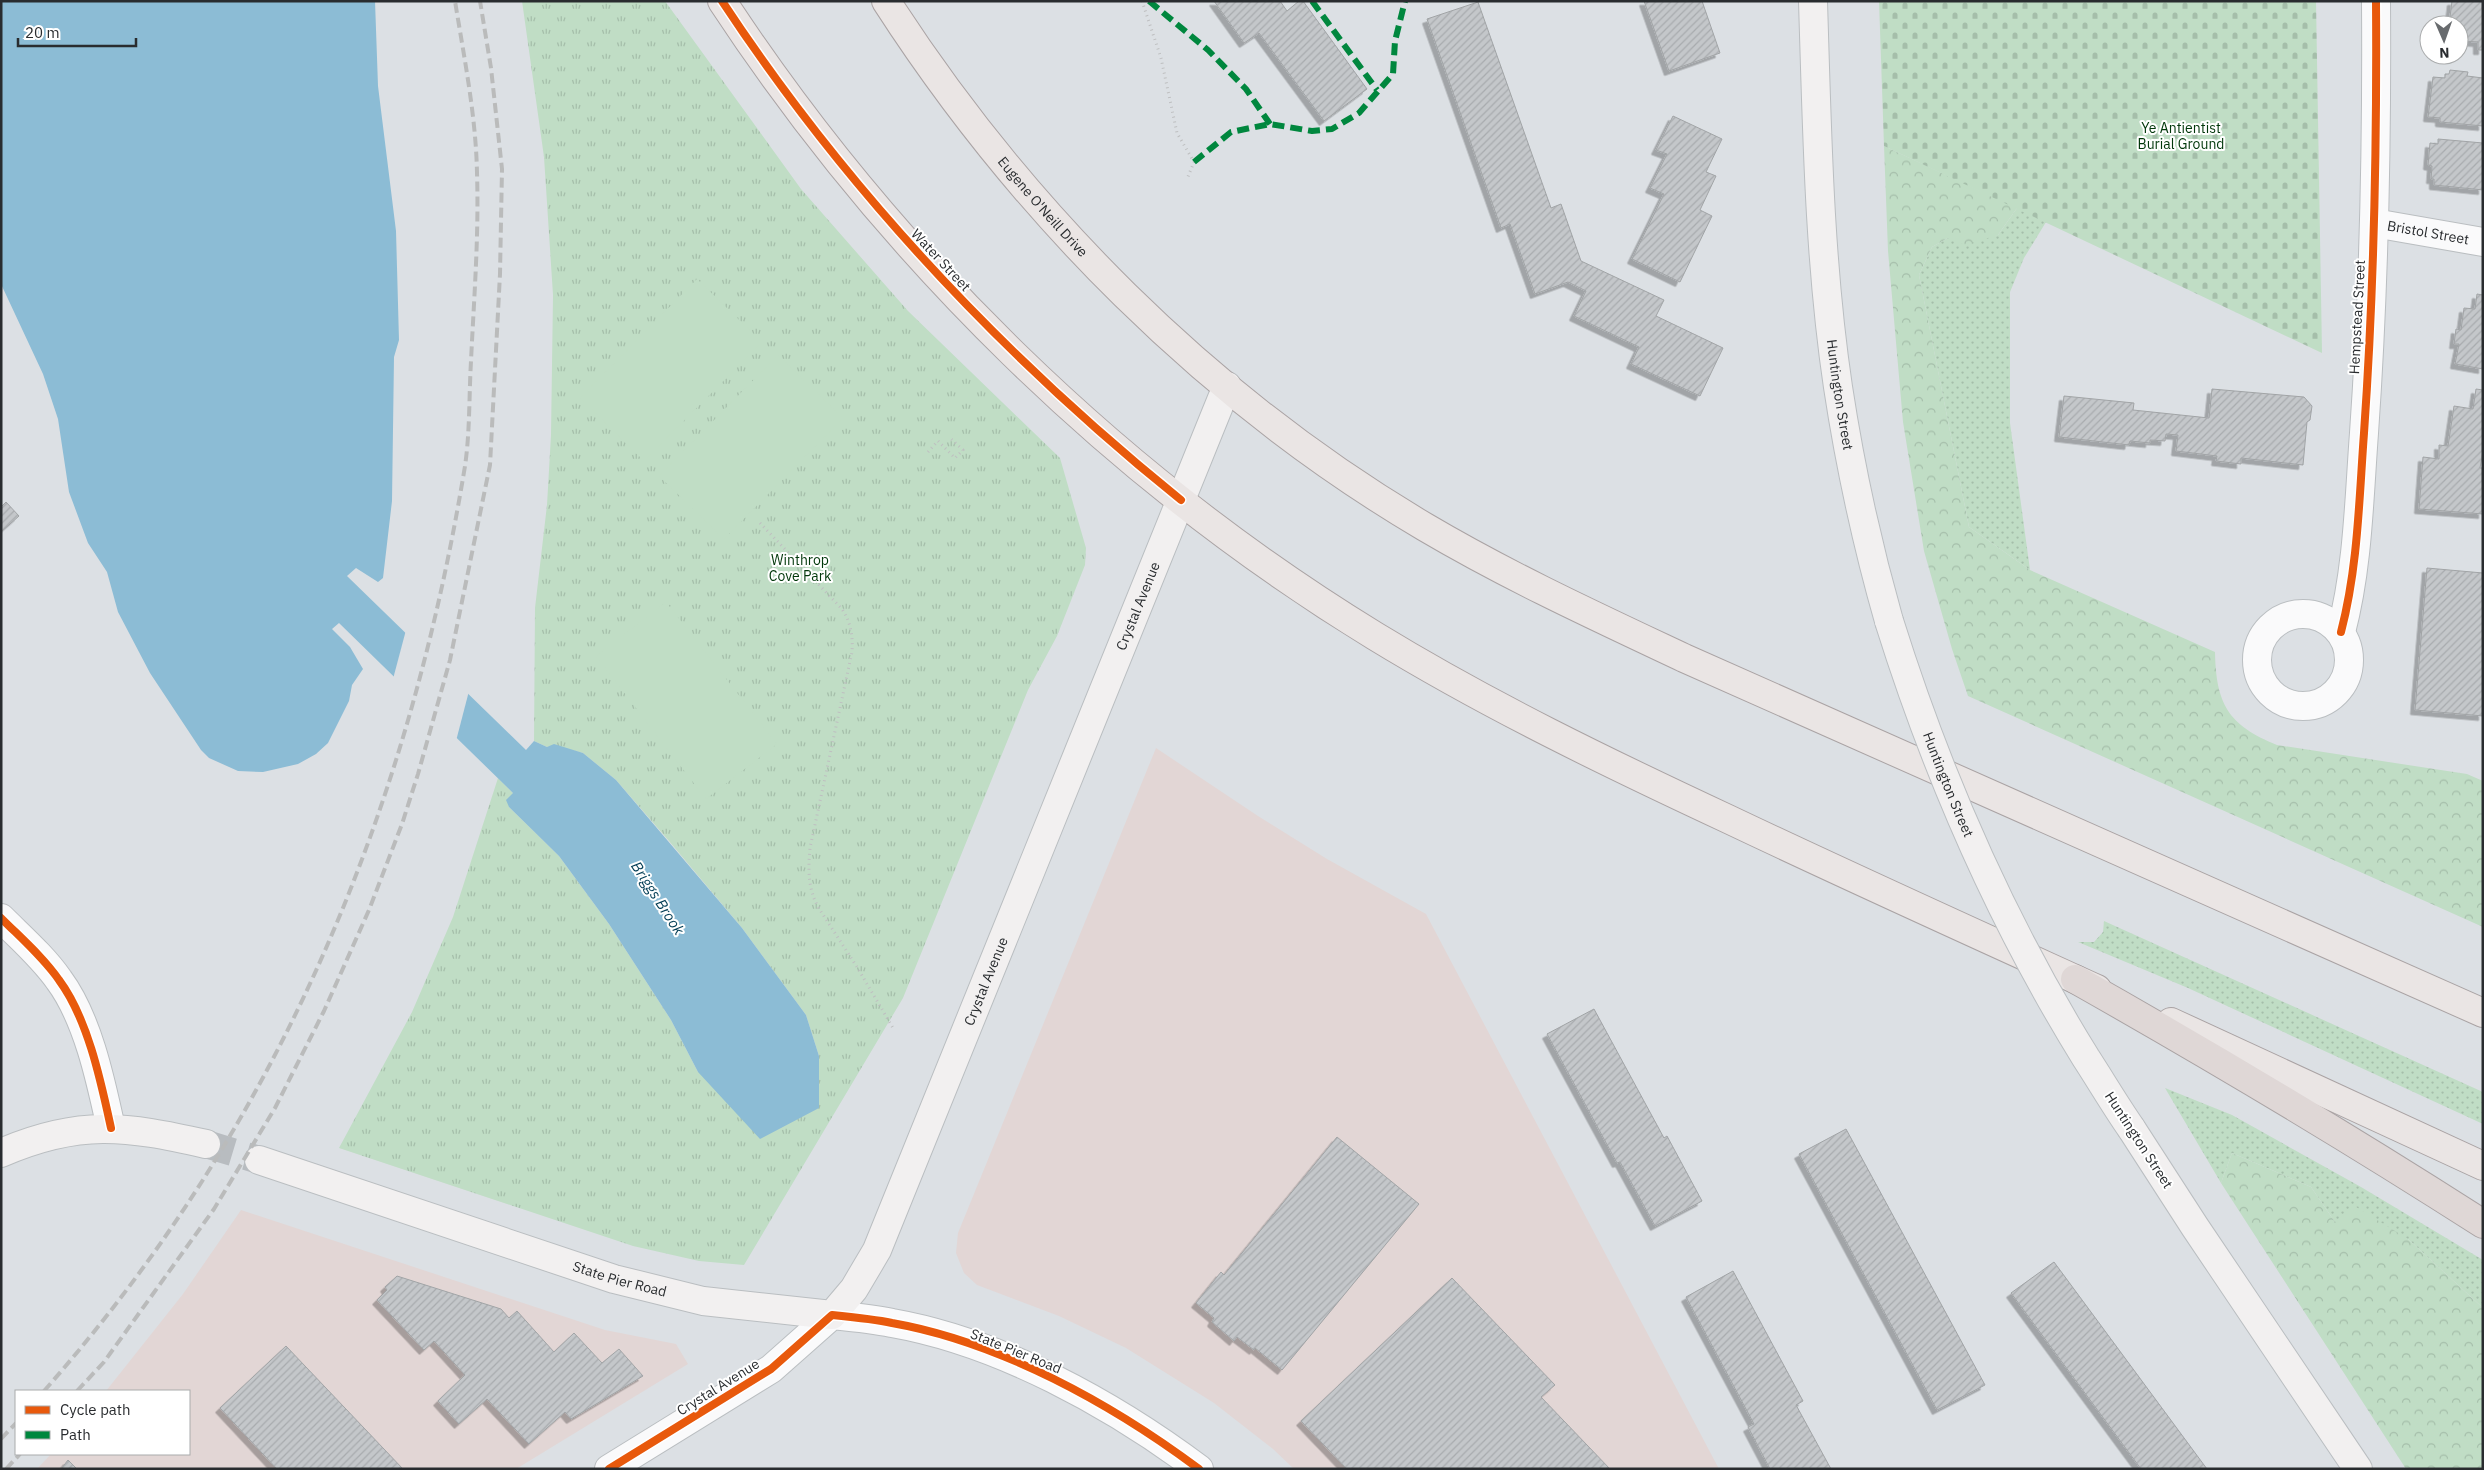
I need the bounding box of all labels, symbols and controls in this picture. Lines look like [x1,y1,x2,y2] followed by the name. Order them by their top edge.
[18,15,135,47] scale bar
[2419,15,2469,65] north arrow
[25,23,60,42] text: 20 m
[2439,44,2450,62] text: N
[2138,119,2224,153] park label: Ye Antientist Burial Ground
[994,153,1092,261] street label: Eugene O'Neill Drive
[2386,216,2471,248] street label: Bristol Street
[907,225,975,295] street label: Water Street
[2345,259,2369,375] street label: Hempstead Street
[1823,338,1858,452] street label: Huntington Street
[769,551,832,585] park label: Winthrop Cove Park
[1112,559,1164,653] street label: Crystal Avenue
[1919,729,1978,840] street label: Huntington Street
[627,858,689,938] water label: Briggs Brook
[960,934,1012,1028] street label: Crystal Avenue
[2101,1088,2177,1192] street label: Huntington Street
[571,1257,669,1301] street label: State Pier Road
[968,1325,1064,1377] street label: State Pier Road
[673,1354,763,1420] street label: Crystal Avenue
[15,1390,190,1455] legend
[60,1400,131,1419] text: Cycle path
[60,1425,91,1444] text: Path

